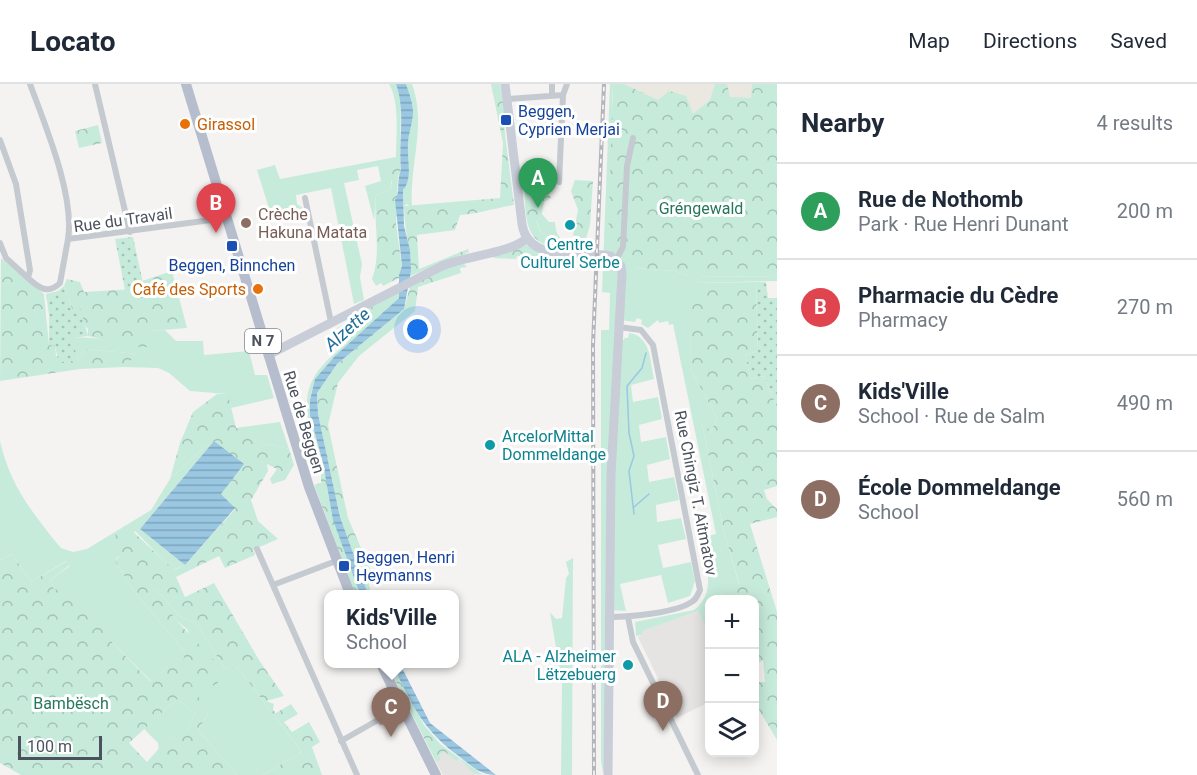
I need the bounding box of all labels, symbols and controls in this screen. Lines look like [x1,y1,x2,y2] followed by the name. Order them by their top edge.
[30,25,115,58] text: Locato
[908,29,950,53] text: Map
[983,29,1077,53] text: Directions
[1110,29,1167,53] text: Saved
[518,102,620,139] place label: Beggen, Cyprien Merjai
[801,108,884,138] text: Nearby
[1097,111,1173,135] text: 4 results
[499,113,513,127] marker: Beggen, Cyprien Merjai
[197,115,255,134] place label: Girassol
[178,117,192,131] marker: Girassol
[518,158,558,208] pin: A
[196,184,236,233] pin: B
[858,187,1023,212] text: Rue de Nothomb
[659,199,743,218] park label: Gréngewald
[814,199,827,223] text: A
[1117,199,1173,223] text: 200 m
[72,204,174,236] street label: Rue du Travail
[258,205,367,242] place label: Crèche Hakuna Matata
[858,212,1069,236] text: Park · Rue Henri Dunant
[239,216,253,230] marker: Crèche Hakuna Matata
[563,218,577,232] marker: Centre Culturel Serbe
[520,235,620,272] place label: Centre Culturel Serbe
[225,239,239,253] marker: Beggen, Binnchen
[169,256,295,275] place label: Beggen, Binnchen
[132,280,246,299] place label: Café des Sports
[251,282,265,296] marker: Café des Sports
[858,283,1058,308] text: Pharmacie du Cèdre
[814,295,827,319] text: B
[1117,295,1173,319] text: 270 m
[319,303,374,356] water label: Alzette
[858,308,948,332] text: Pharmacy
[403,315,432,344] your location
[245,329,281,353] road number: N 7
[279,368,329,476] street label: Rue de Beggen
[858,379,949,404] text: Kids'Ville
[814,391,827,415] text: C
[1117,391,1173,415] text: 490 m
[858,404,1045,428] text: School · Rue de Salm
[671,409,721,577] street label: Rue Chingiz T. Aitmatov
[502,427,606,464] place label: ArcelorMittal Dommeldange
[483,438,497,452] marker: ArcelorMittal Dommeldange
[858,475,1061,500] text: École Dommeldange
[814,487,827,511] text: D
[1117,487,1173,511] text: 560 m
[858,500,919,524] text: School
[356,548,455,585] place label: Beggen, Henri Heymanns
[337,559,351,573] marker: Beggen, Henri Heymanns
[324,590,459,668] popup
[705,595,759,757] map controls
[705,595,759,649] button: +
[346,605,437,630] text: Kids'Ville
[346,630,407,654] text: School
[503,647,617,684] place label: ALA - Alzheimer Lëtzebuerg
[705,649,759,703] button: −
[621,658,635,672] marker: ALA - Alzheimer Lëtzebuerg
[644,682,682,731] pin: D
[372,688,410,737] pin: C
[33,694,109,713] park label: Bambësch
[705,703,759,757] button: layers
[18,733,102,760] scale bar
[27,737,72,756] text: 100 m

